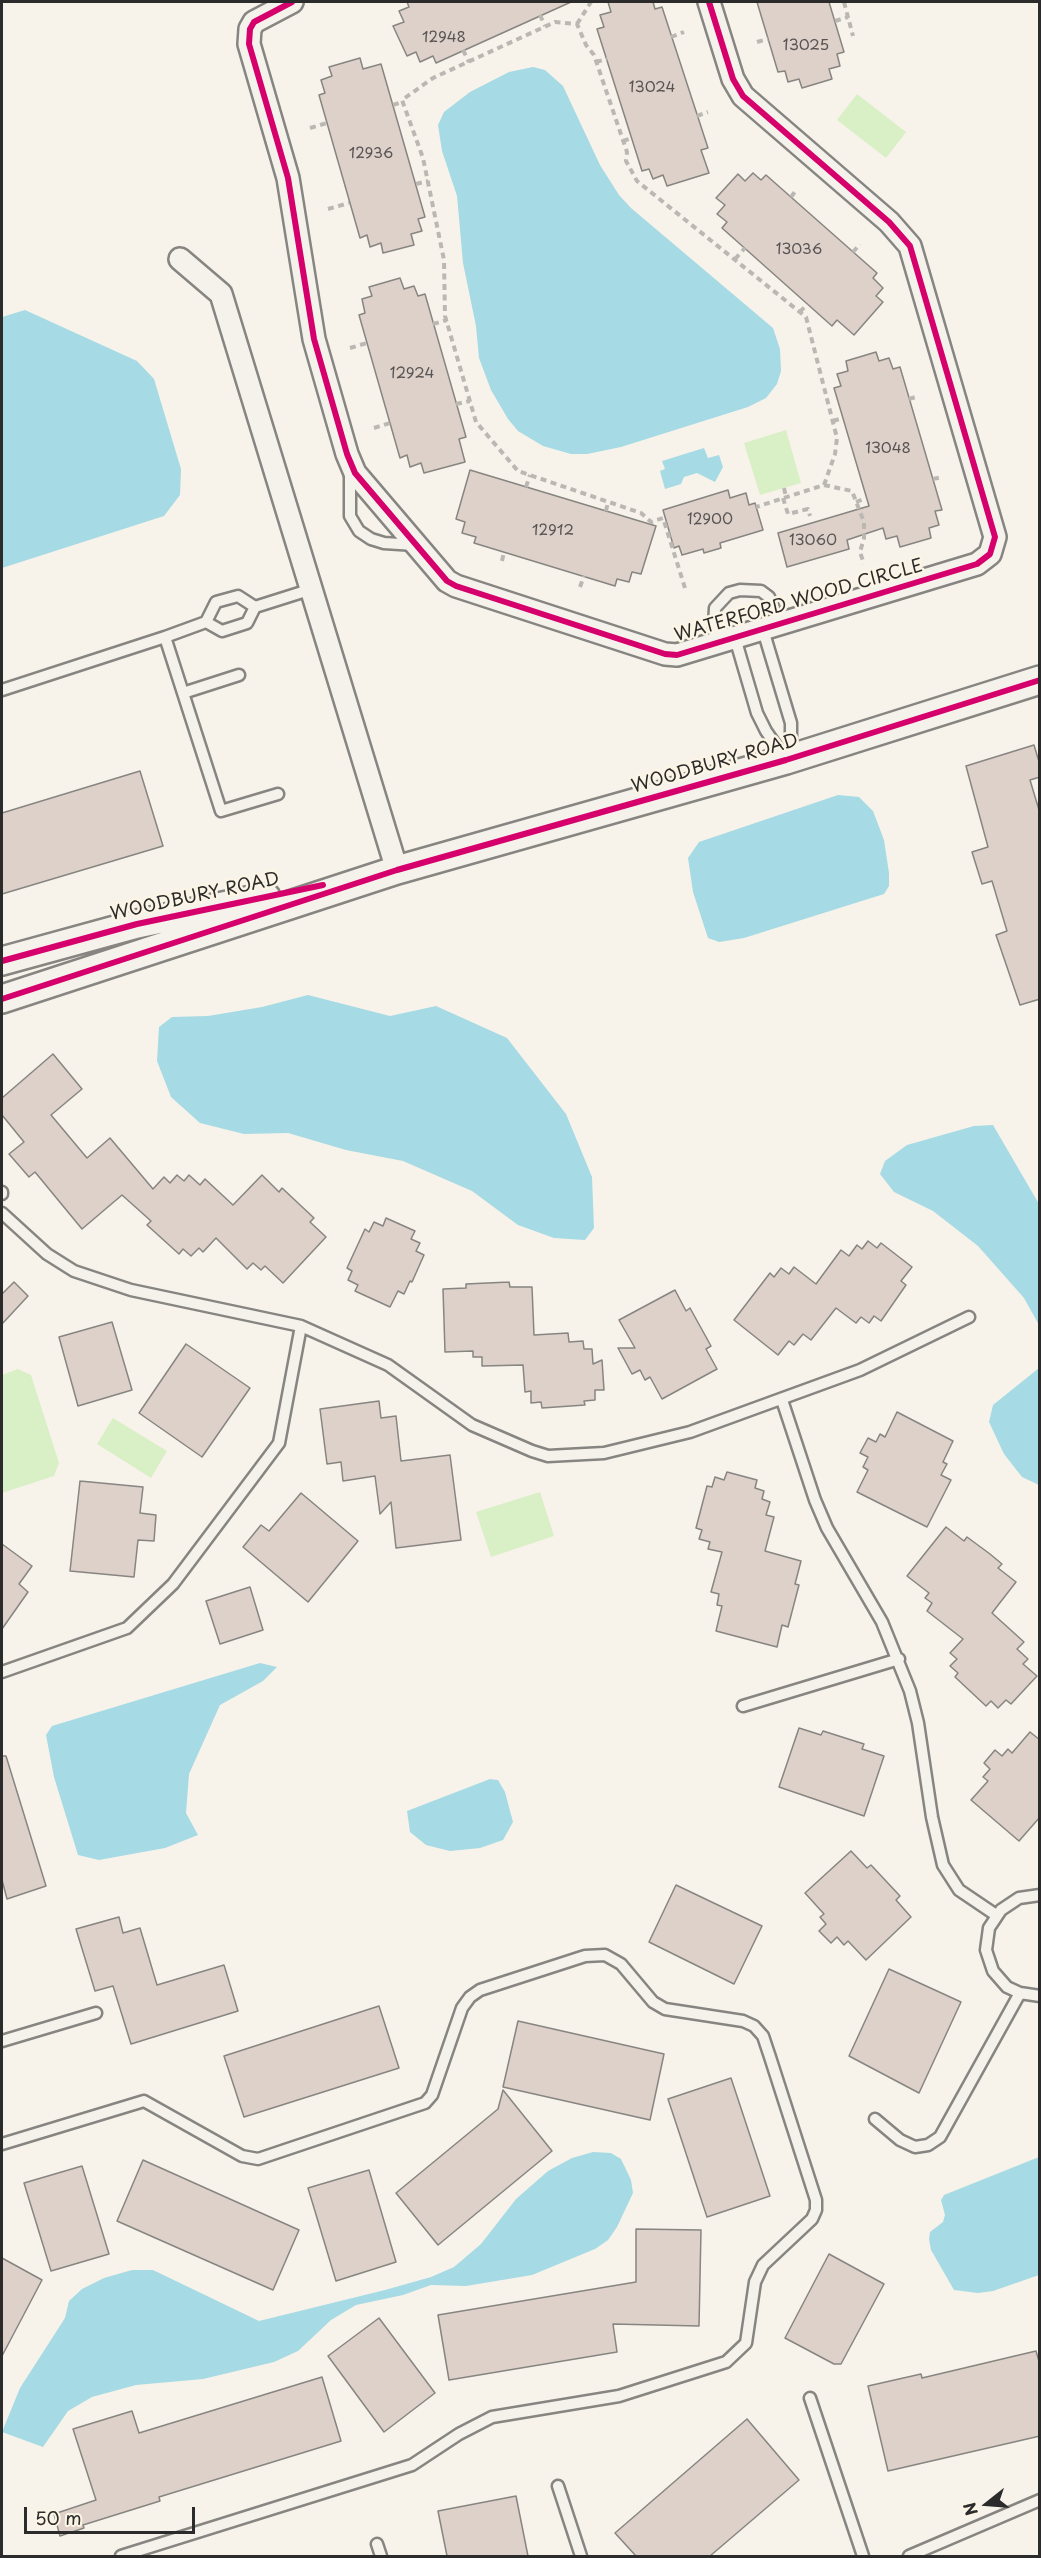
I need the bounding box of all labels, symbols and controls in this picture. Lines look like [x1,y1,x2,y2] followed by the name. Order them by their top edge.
[422,29,466,47] house number: 12948
[783,37,829,55] house number: 13025
[629,79,675,97] house number: 13024
[349,145,393,163] house number: 12936
[776,241,822,259] house number: 13036
[390,365,434,383] house number: 12924
[865,440,911,458] house number: 13048
[687,511,733,529] house number: 12900
[532,522,574,540] house number: 12912
[789,532,837,550] house number: 13060
[672,555,926,647] street label: WATERFORD WOOD CIRCLE
[629,730,801,798] street label: WOODBURY ROAD
[108,869,282,925] street label: WOODBURY ROAD
[957,2474,1017,2534] north arrow
[27,2495,198,2533] scale bar
[956,2500,983,2519] text: N
[35,2504,82,2531] text: 50 m

